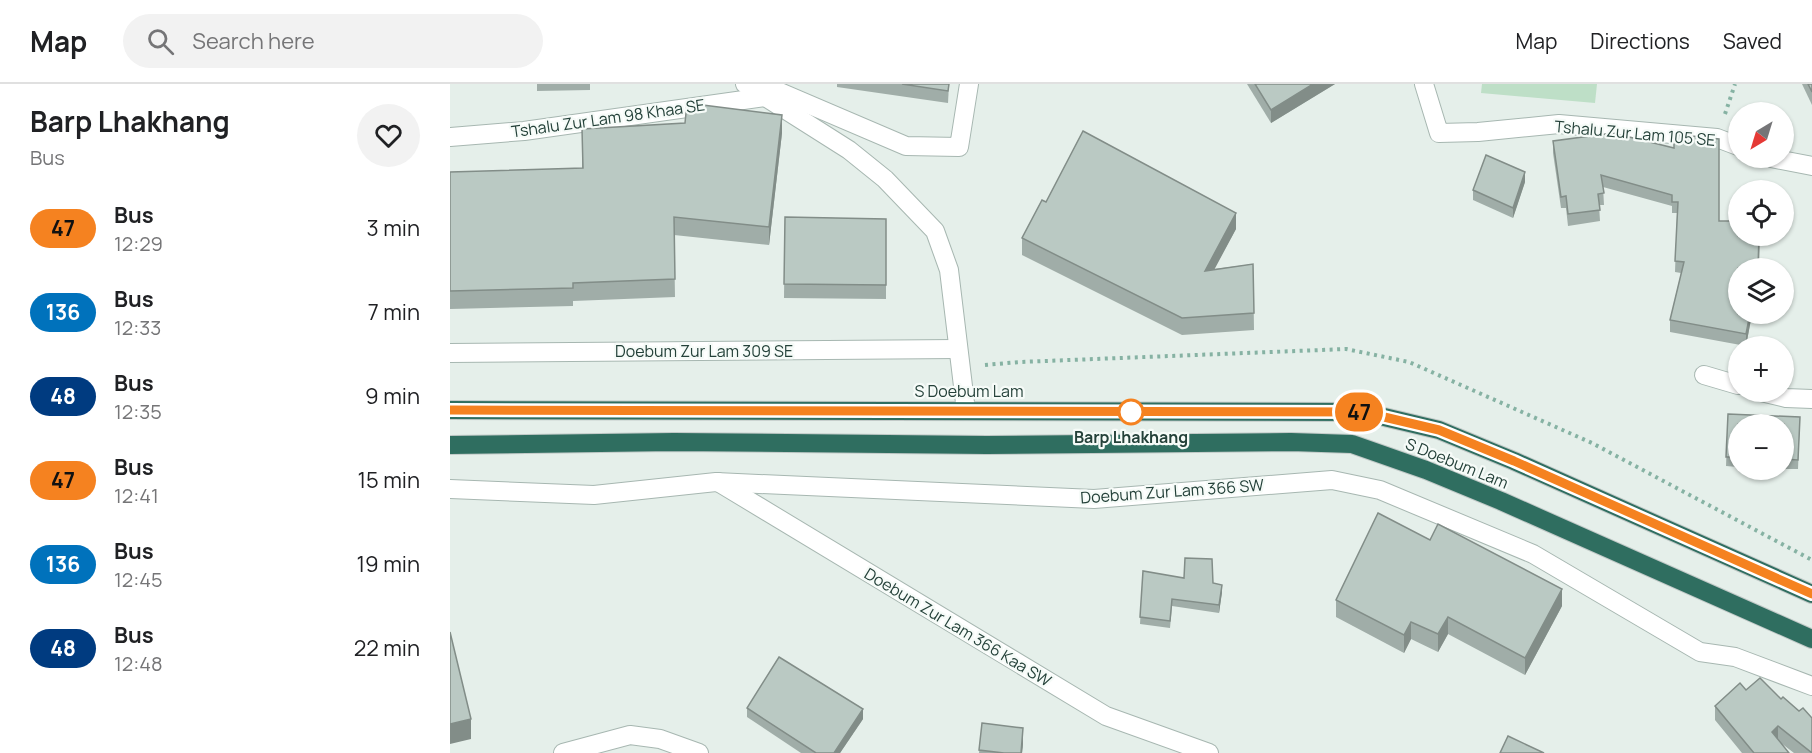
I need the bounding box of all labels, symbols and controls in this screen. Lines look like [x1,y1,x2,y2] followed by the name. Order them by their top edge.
[123,14,543,68] search box
[30,22,87,60] text: Map
[144,25,177,58] icon: search
[192,26,315,56] text: Search here
[1516,27,1557,55] text: Map
[1590,27,1690,55] text: Directions
[1723,27,1782,55] text: Saved
[510,94,706,142] street label: Tshalu Zur Lam 98 Khaa SE
[30,102,230,140] text: Barp Lhakhang
[1728,102,1794,168] north arrow
[1728,102,1794,480] map controls
[357,104,420,167] button: heart
[1554,115,1716,151] street label: Tshalu Zur Lam 105 SE
[30,144,65,171] text: Bus
[1728,180,1794,246] button: locate
[114,200,154,230] text: Bus
[367,213,420,243] text: 3 min
[51,214,75,242] text: 47
[114,230,163,257] text: 12:29
[1728,258,1794,324] button: layers
[114,284,154,314] text: Bus
[368,297,420,327] text: 7 min
[46,298,80,326] text: 136
[114,314,161,341] text: 12:33
[1728,336,1794,402] button: +
[615,340,793,362] street label: Doebum Zur Lam 309 SE
[114,368,154,398] text: Bus
[915,380,1024,402] street label: S Doebum Lam
[365,381,420,411] text: 9 min
[50,382,76,410] text: 48
[1332,392,1386,432] line badge: 47
[114,398,162,425] text: 12:35
[1347,398,1371,426] text: 47
[1118,399,1144,425] marker: Barp Lhakhang
[1728,414,1794,480] button: −
[1074,426,1188,448] place label: Barp Lhakhang
[1402,432,1512,494] street label: S Doebum Lam
[114,452,154,482] text: Bus
[357,465,420,495] text: 15 min
[51,466,75,494] text: 47
[1080,474,1264,508] street label: Doebum Zur Lam 366 SW
[114,482,159,509] text: 12:41
[114,536,154,566] text: Bus
[357,549,420,579] text: 19 min
[46,550,80,578] text: 136
[860,562,1056,692] street label: Doebum Zur Lam 366 Kaa SW
[114,566,163,593] text: 12:45
[114,620,154,650] text: Bus
[354,633,420,663] text: 22 min
[50,634,76,662] text: 48
[114,650,163,677] text: 12:48

